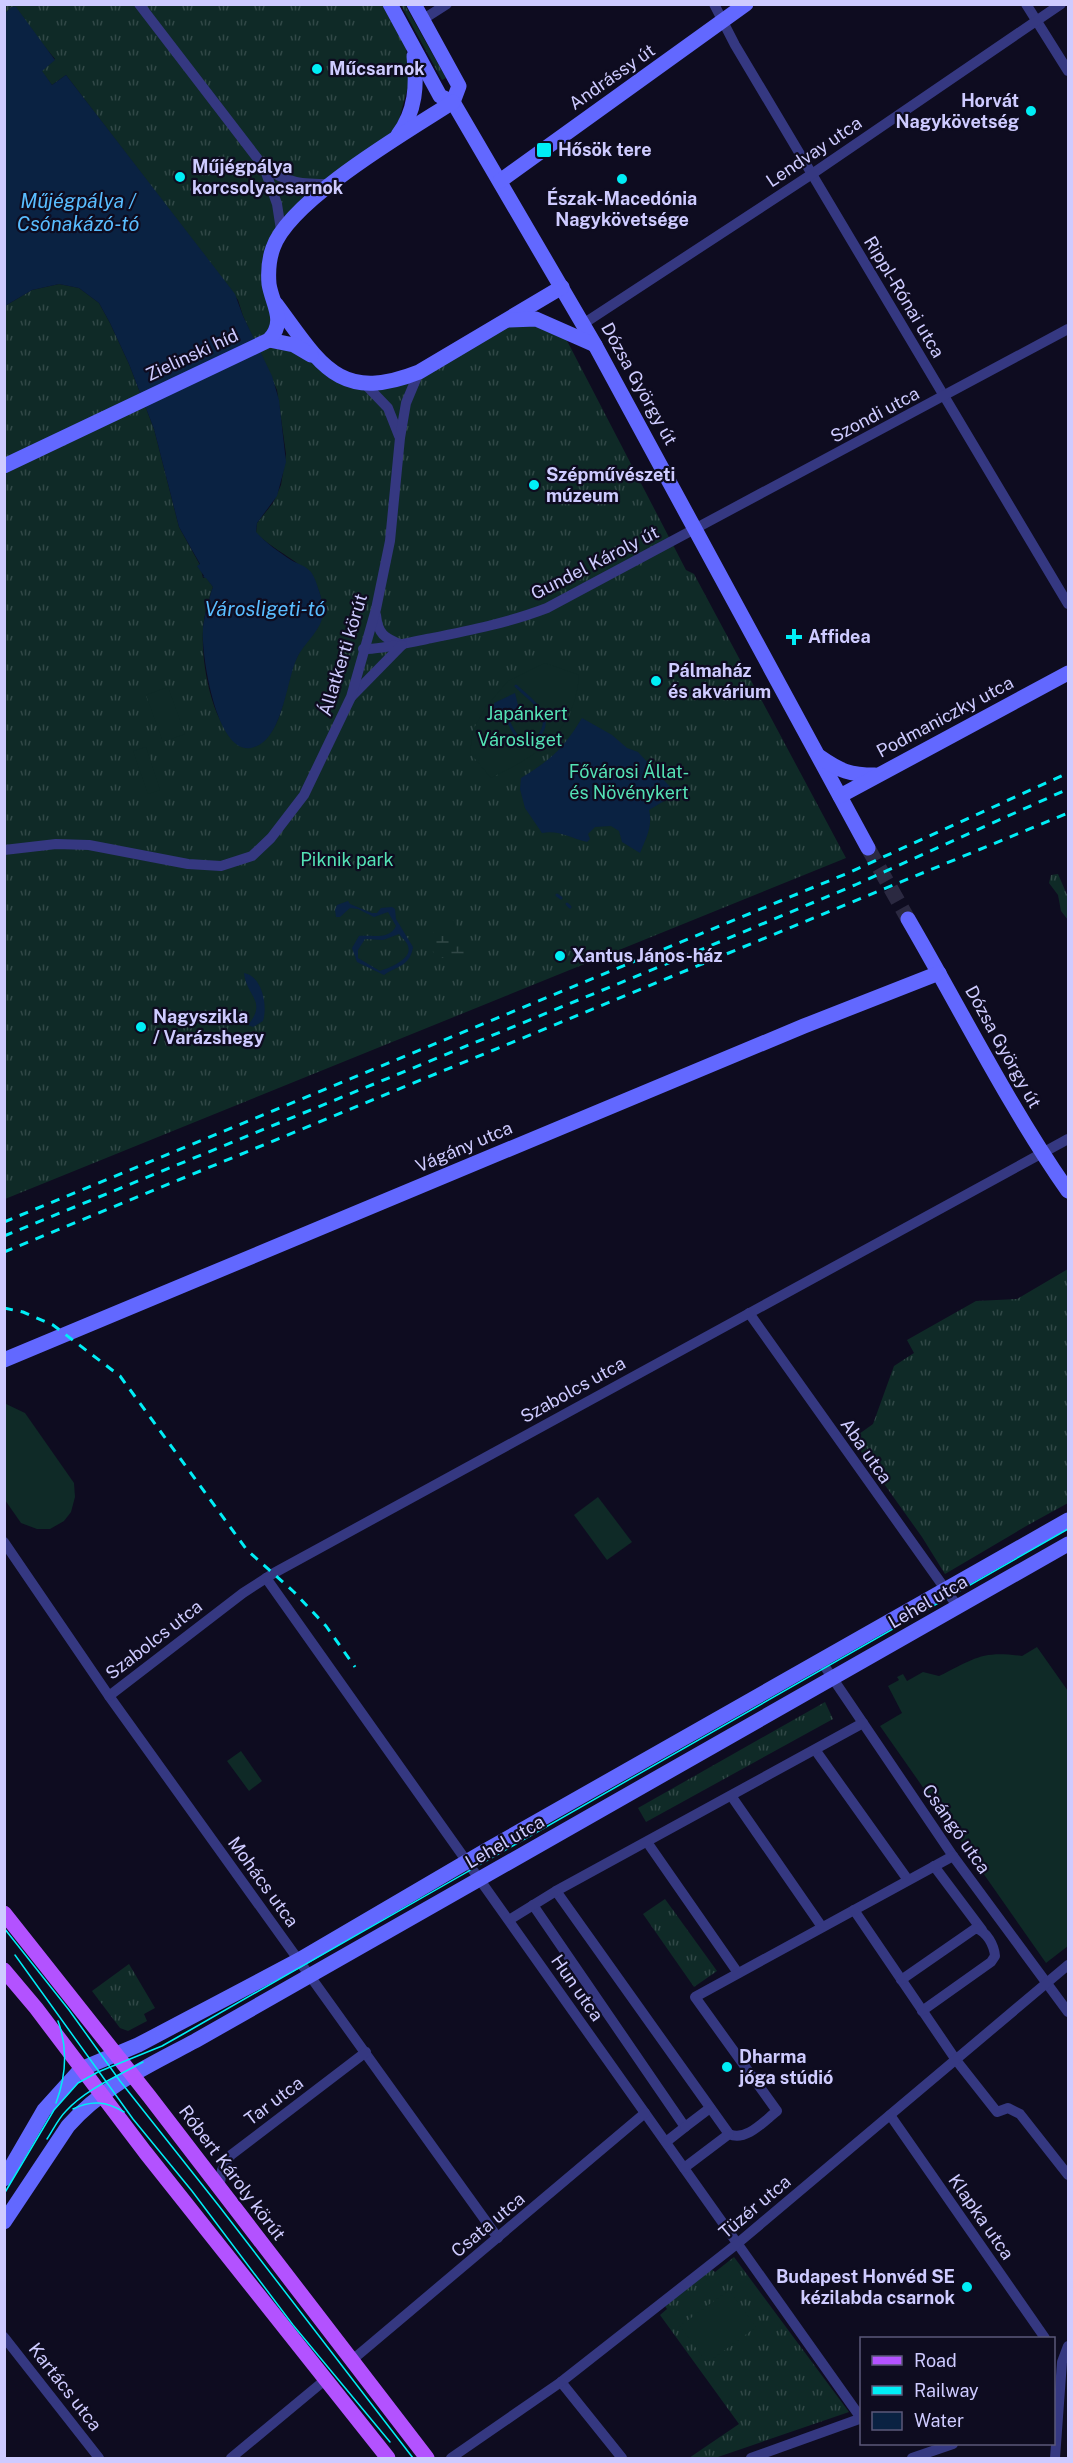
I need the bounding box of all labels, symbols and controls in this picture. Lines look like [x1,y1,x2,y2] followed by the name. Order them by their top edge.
[565,39,659,114] street label: Andrássy út
[329,58,425,79] place label: Műcsarnok
[310,62,324,76] marker: Műcsarnok
[895,90,1019,132] place label: Horvát Nagykövetség
[1024,104,1038,118] marker: Horvát Nagykövetség
[762,112,865,191] street label: Lendvay utca
[558,139,652,160] place label: Hősök tere
[535,141,553,159] marker: Hősök tere
[192,156,344,198] place label: Műjégpálya korcsolyacsarnok
[173,170,187,184] marker: Műjégpálya korcsolyacsarnok
[615,172,629,186] marker: Észak-Macedónia Nagykövetsége
[547,187,697,230] place label: Észak-Macedónia Nagykövetsége
[17,189,139,236] water label: Műjégpálya / Csónakázó-tó
[860,232,949,361] street label: Rippl-Rónai utca
[597,319,682,449] street label: Dózsa György út
[142,324,241,385] street label: Zielinski híd
[827,382,923,447] street label: Szondi utca
[546,464,675,506] place label: Szépművészeti múzeum
[527,478,541,492] marker: Szépművészeti múzeum
[527,521,662,604] street label: Gundel Károly út
[313,591,371,719] street label: Állatkerti körút
[204,597,326,621] water label: Városligeti-tó
[808,626,871,647] place label: Affidea
[785,628,803,646] marker: Affidea
[668,660,771,702] place label: Pálmaház és akvárium
[873,672,1017,762] street label: Podmaniczky utca
[649,674,663,688] marker: Pálmaház és akvárium
[486,703,568,724] park label: Japánkert
[478,729,562,750] park label: Városliget
[569,760,689,803] park label: Fővárosi Állat- és Növénykert
[300,849,394,870] park label: Piknik park
[572,945,722,966] place label: Xantus János-ház
[553,949,567,963] marker: Xantus János-ház
[961,982,1046,1112] street label: Dózsa György út
[153,1006,264,1048] place label: Nagyszikla / Varázshegy
[134,1020,148,1034] marker: Nagyszikla / Varázshegy
[412,1117,515,1176] street label: Vágány utca
[517,1352,629,1427] street label: Szabolcs utca
[836,1414,896,1487] street label: Aba utca
[885,1571,971,1633] street label: Lehel utca
[101,1595,206,1684] street label: Szabolcs utca
[918,1780,995,1877] street label: Csángó utca
[462,1811,548,1873] street label: Lehel utca
[224,1833,303,1931] street label: Mohács utca
[547,1951,608,2025] street label: Hun utca
[738,2046,833,2088] place label: Dharma jóga stúdió
[720,2060,734,2074] marker: Dharma jóga stúdió
[240,2072,307,2129] street label: Tar utca
[175,2101,290,2244] street label: Róbert Károly körút
[944,2170,1019,2263] street label: Klapka utca
[715,2171,795,2243] street label: Tüzér utca
[447,2188,529,2261] street label: Csata utca
[776,2266,956,2308] place label: Budapest Honvéd SE kézilabda csarnok
[960,2280,974,2294] marker: Budapest Honvéd SE kézilabda csarnok
[860,2337,1055,2445] legend
[25,2339,106,2435] street label: Kartács utca
[914,2350,957,2371] text: Road
[914,2380,979,2401] text: Railway
[914,2410,964,2431] text: Water

